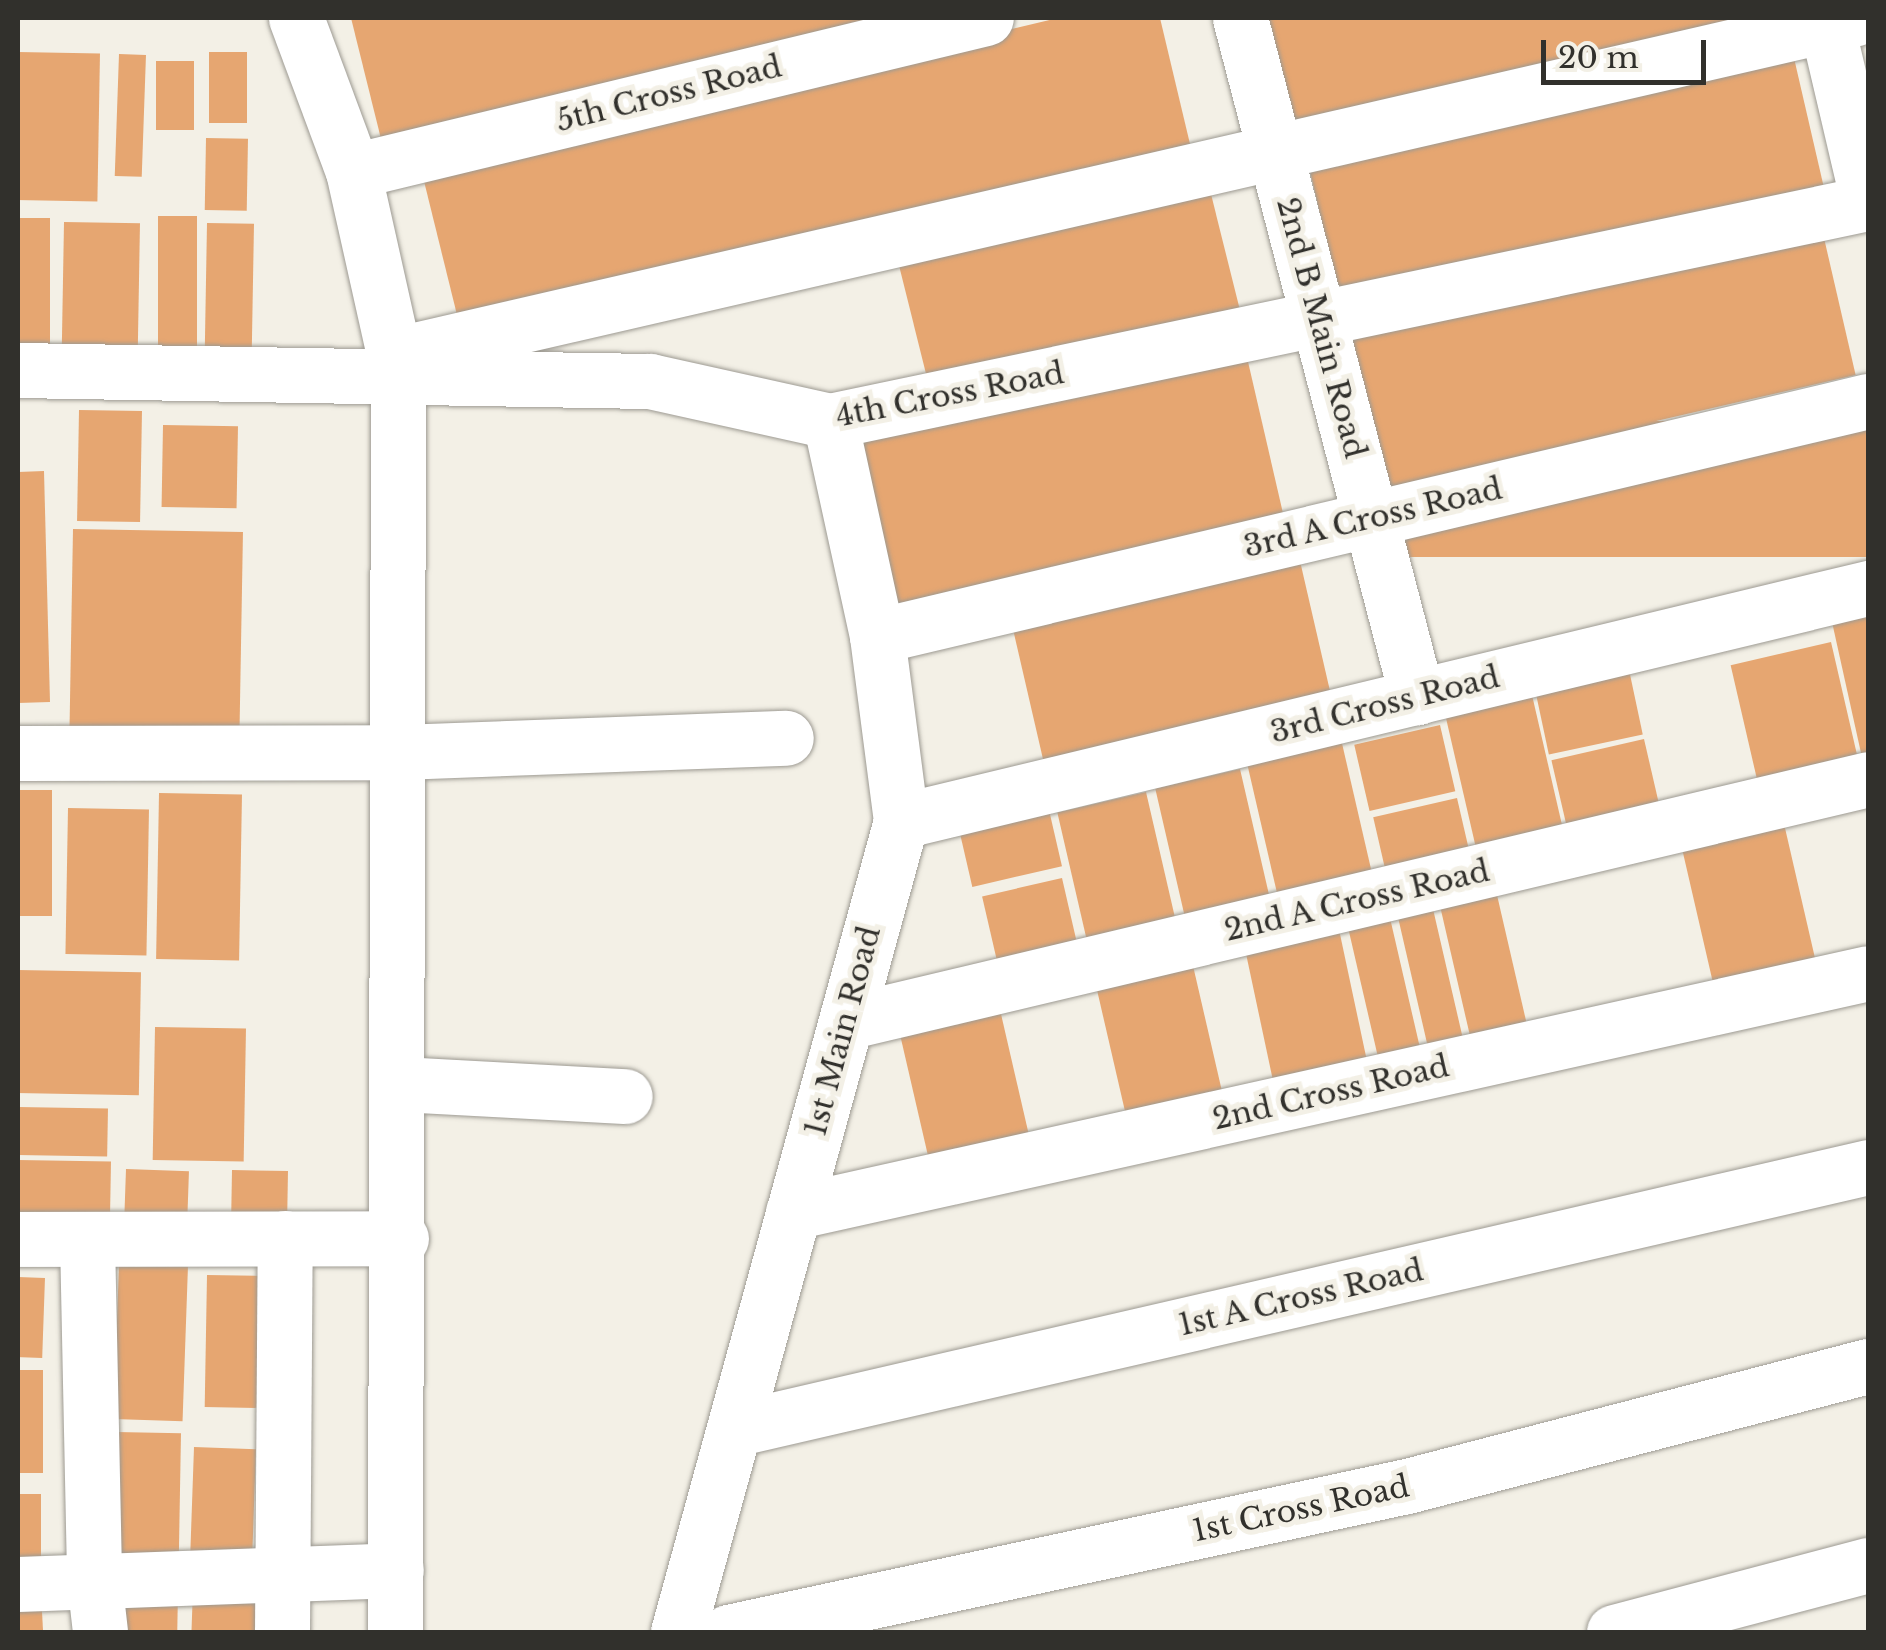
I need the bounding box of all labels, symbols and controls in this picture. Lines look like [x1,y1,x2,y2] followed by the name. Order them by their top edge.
[1546,20,1711,82] scale bar
[1558,39,1639,76] text: 20 m
[553,49,785,139] street label: 5th Cross Road
[1269,194,1373,462] street label: 2nd B Main Road
[833,355,1067,435] street label: 4th Cross Road
[1239,470,1507,566] street label: 3rd A Cross Road
[1267,659,1503,751] street label: 3rd Cross Road
[1220,853,1494,949] street label: 2nd A Cross Road
[798,922,888,1140] street label: 1st Main Road
[1209,1048,1453,1138] street label: 2nd Cross Road
[1174,1252,1428,1344] street label: 1st A Cross Road
[1190,1468,1412,1550] street label: 1st Cross Road

